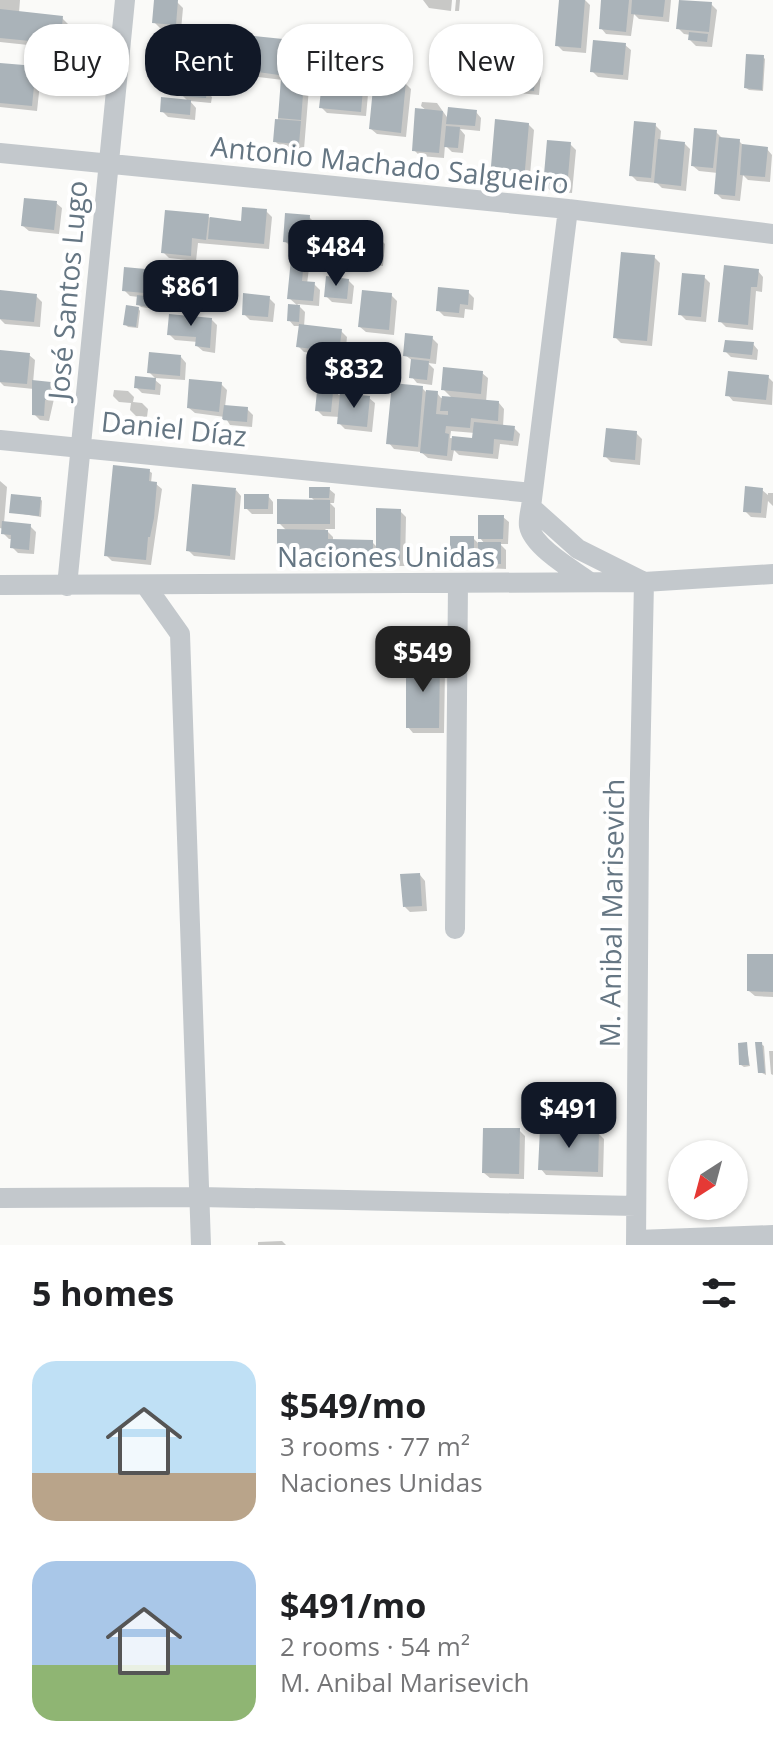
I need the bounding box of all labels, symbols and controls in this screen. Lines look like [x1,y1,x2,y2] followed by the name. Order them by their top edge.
[24,24,129,96] chip: Buy
[145,24,261,96] chip: Rent
[277,24,413,96] chip: Filters
[429,24,543,96] chip: New
[209,126,571,202] street label: Antonio Machado Salgueiro
[38,179,96,404] street label: José Santos Lugo
[289,220,383,288] pin: $484
[306,228,366,264] text: $484
[144,260,238,328] pin: $861
[161,268,221,304] text: $861
[307,342,401,410] pin: $832
[324,350,384,386] text: $832
[99,401,249,455] street label: Daniel Díaz
[277,537,495,575] street label: Naciones Unidas
[376,626,470,694] pin: $549
[393,634,453,670] text: $549
[590,778,632,1048] street label: M. Anibal Marisevich
[522,1082,616,1150] pin: $491
[539,1090,599,1126] text: $491
[668,1140,748,1220] north arrow
[668,1140,748,1220] map controls
[32,1270,174,1316] text: 5 homes
[697,1271,741,1315] icon: filters
[280,1382,426,1428] text: $549/mo
[96,1393,192,1489] icon: home
[280,1428,470,1464] text: 3 rooms · 77 m²
[280,1464,483,1500] text: Naciones Unidas
[280,1582,426,1628] text: $491/mo
[96,1593,192,1689] icon: home
[280,1628,470,1664] text: 2 rooms · 54 m²
[280,1664,530,1700] text: M. Anibal Marisevich

